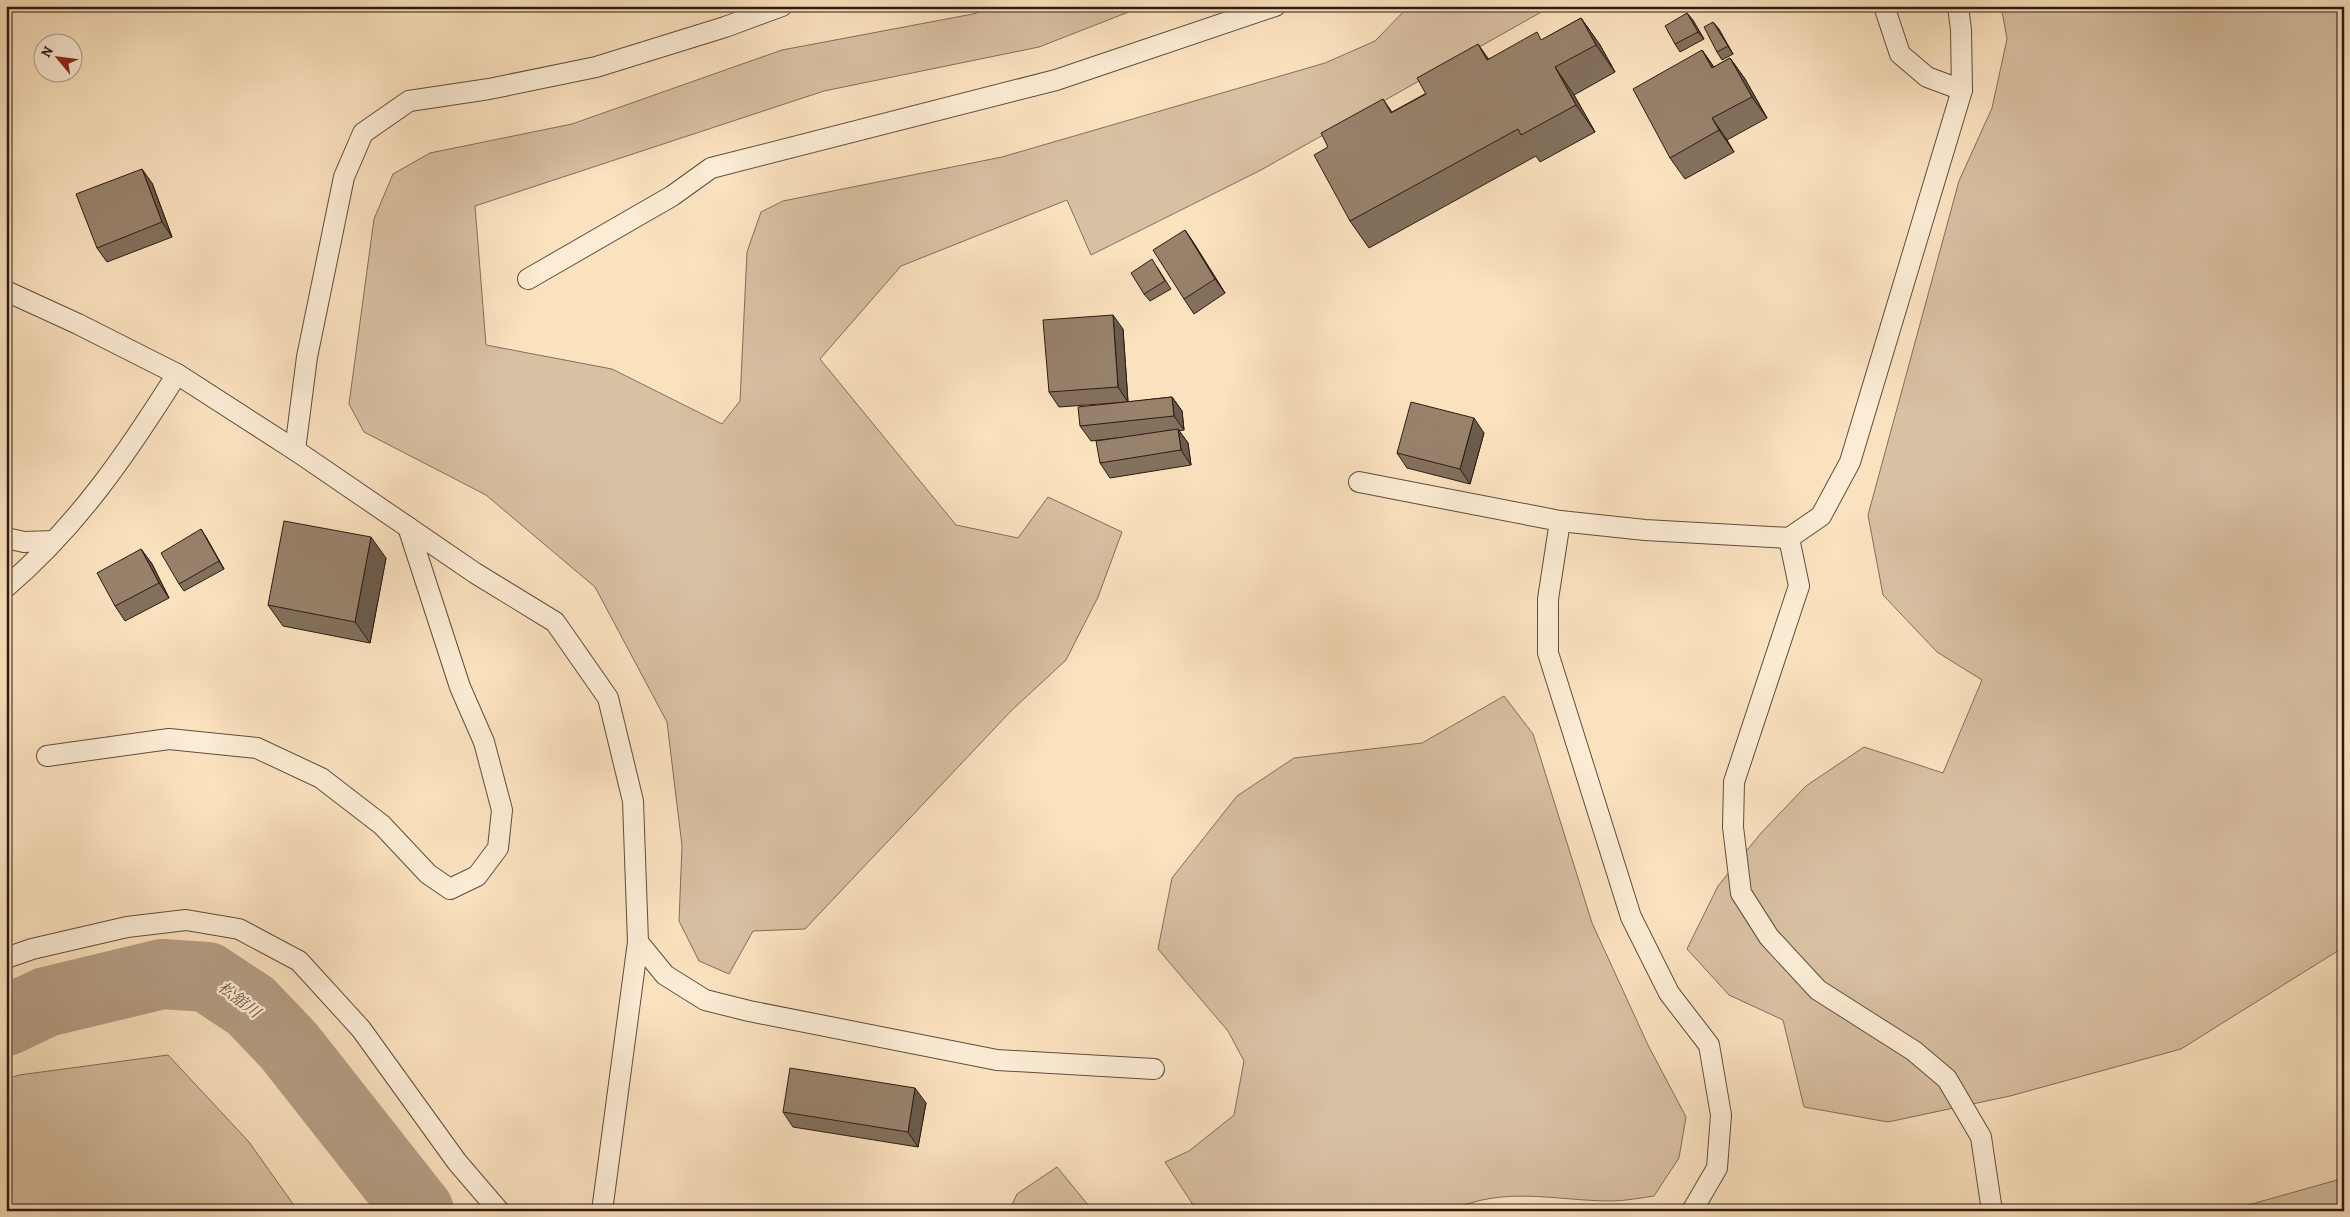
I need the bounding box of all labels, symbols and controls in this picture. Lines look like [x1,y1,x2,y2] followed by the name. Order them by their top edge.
[32,32,82,82] north arrow
[36,43,58,61] text: N
[213,977,266,1025] water label: 松舘川

